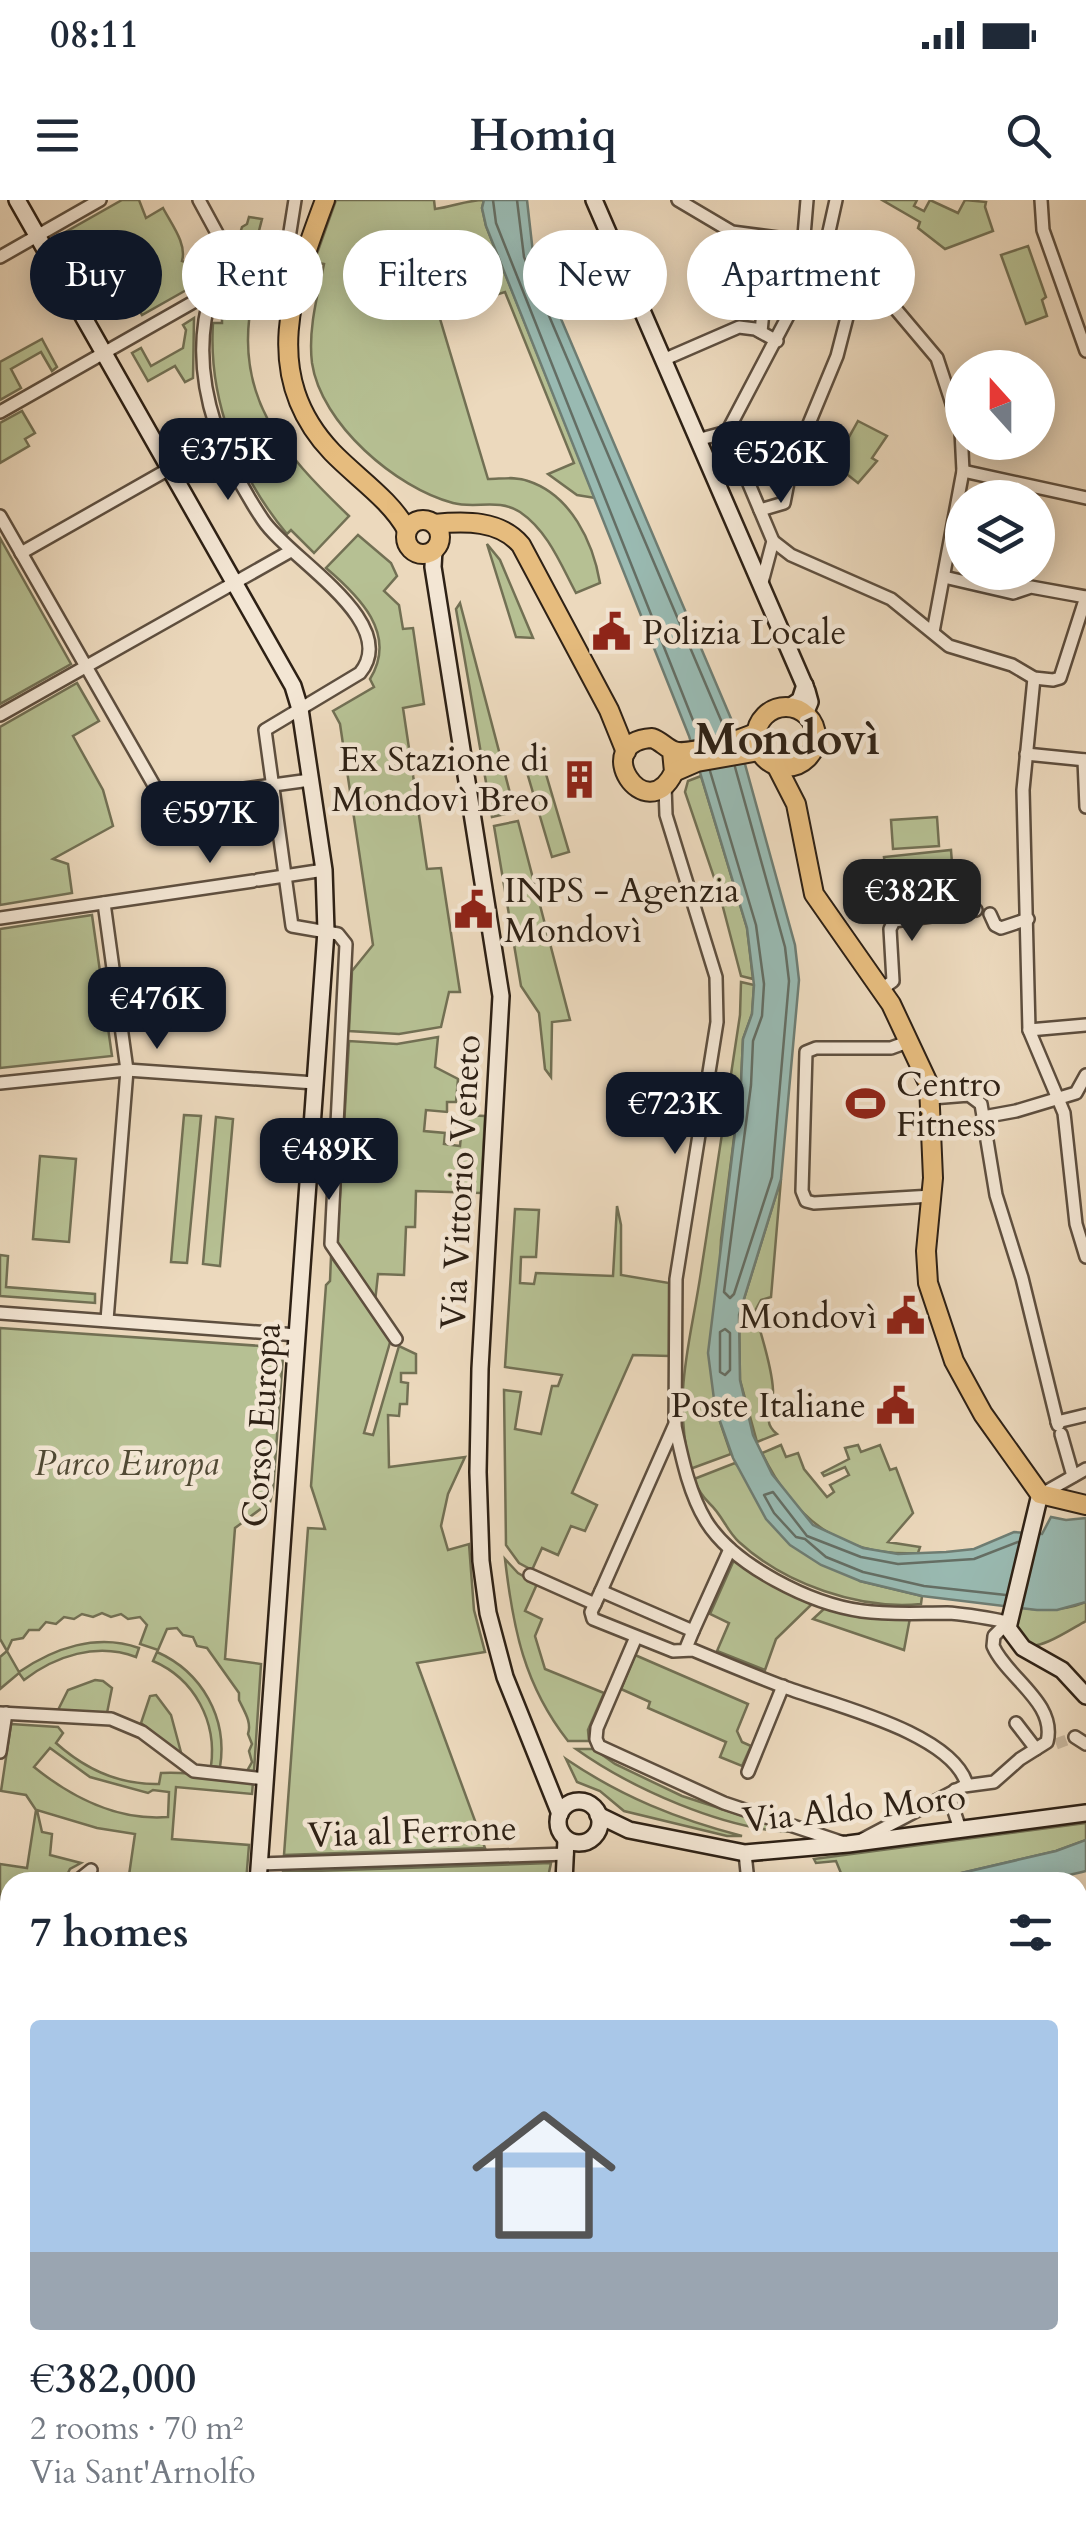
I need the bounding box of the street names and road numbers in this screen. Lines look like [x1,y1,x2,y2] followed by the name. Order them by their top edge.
[429,1033,493,1331] street label: Via Vittorio Veneto
[231,1321,293,1529] street label: Corso Europa
[740,1773,968,1845] street label: Via Aldo Moro
[306,1804,518,1860] street label: Via al Ferrone

